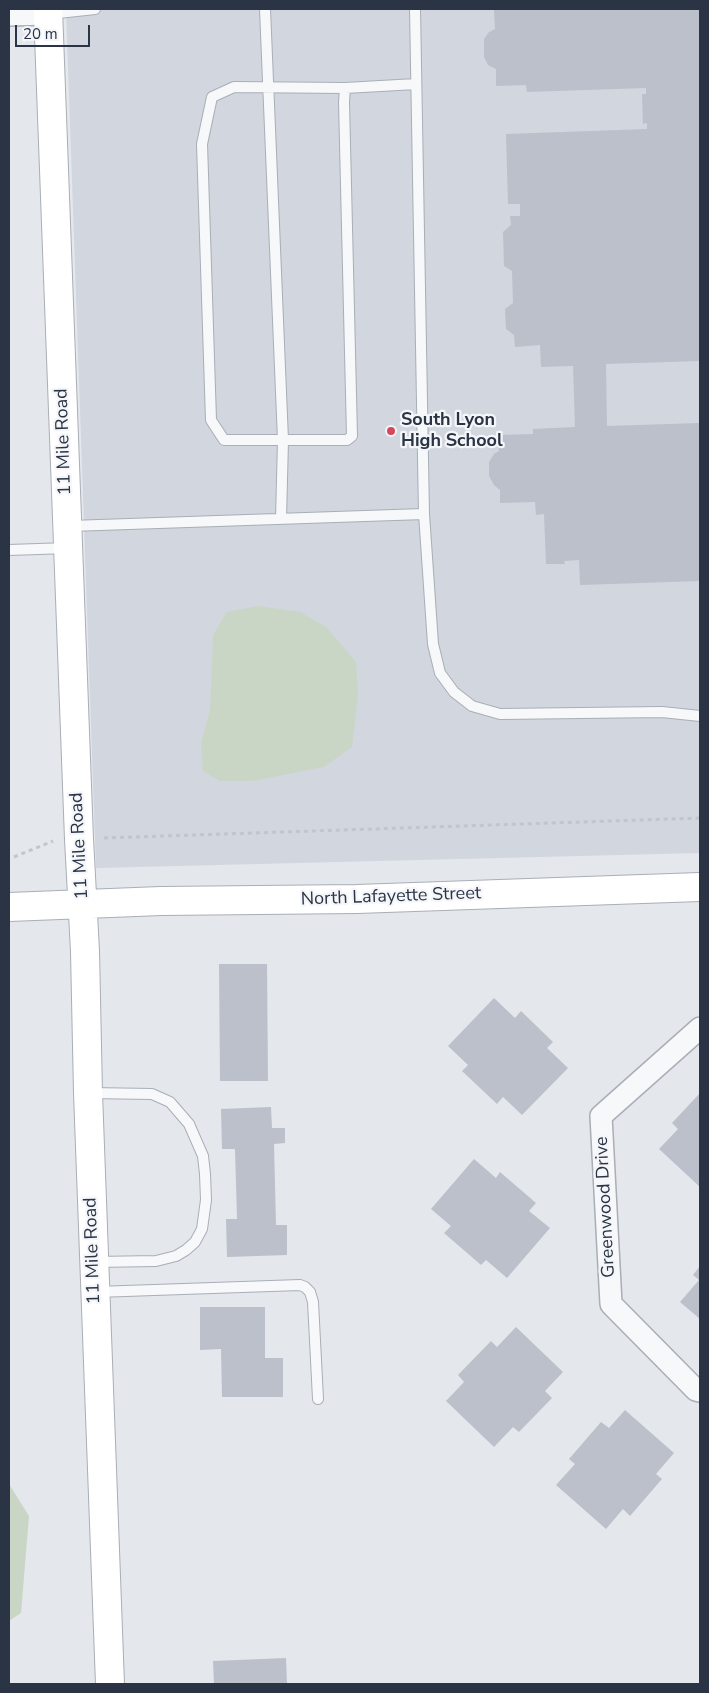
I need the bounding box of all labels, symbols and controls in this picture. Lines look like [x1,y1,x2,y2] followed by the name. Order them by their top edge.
[18,15,92,47] scale bar
[23,24,58,44] text: 20 m
[51,388,77,496] street label: 11 Mile Road
[401,410,503,452] place label: South Lyon High School
[385,425,397,437] marker: South Lyon High School
[66,792,94,900] street label: 11 Mile Road
[301,883,481,911] street label: North Lafayette Street
[592,1136,620,1278] street label: Greenwood Drive
[80,1197,106,1305] street label: 11 Mile Road

